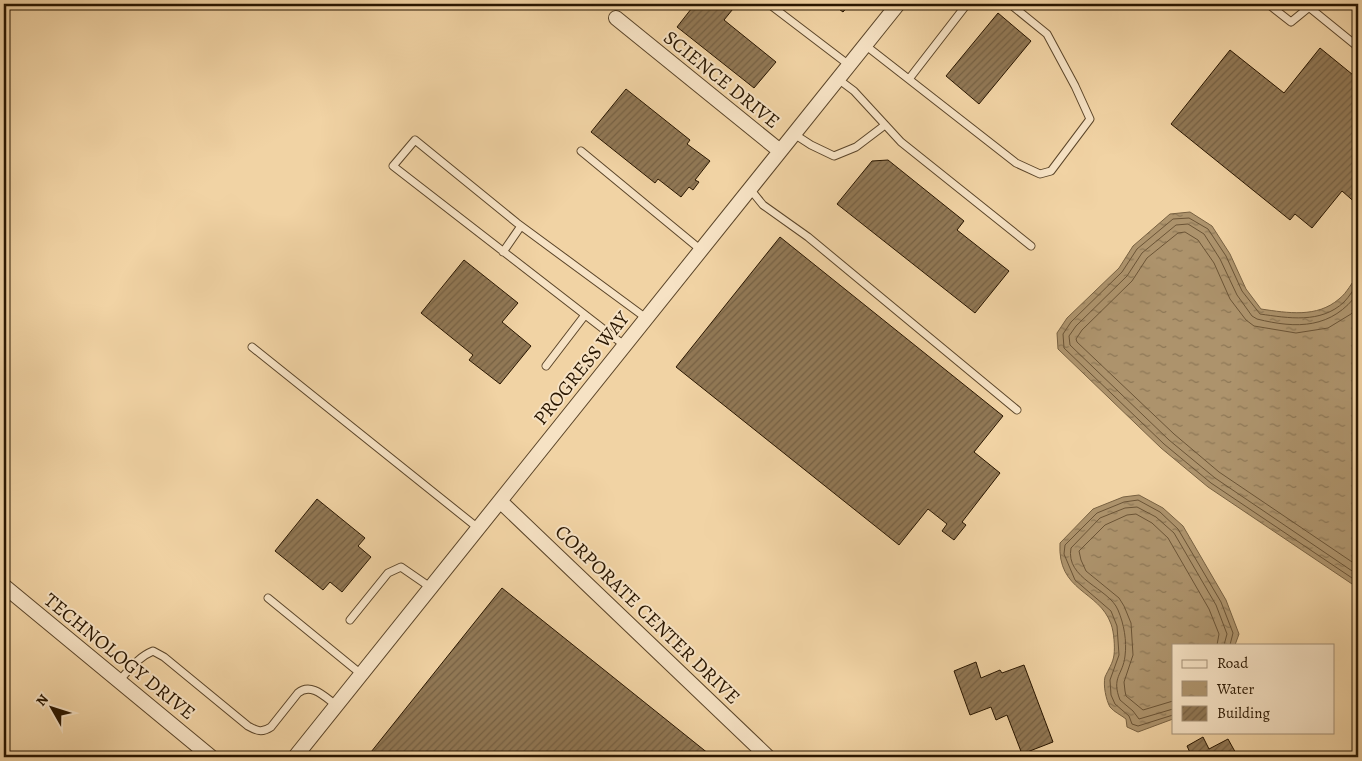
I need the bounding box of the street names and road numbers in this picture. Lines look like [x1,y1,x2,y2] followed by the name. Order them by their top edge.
[658,24,786,135] street label: SCIENCE DRIVE
[527,305,636,431] street label: PROGRESS WAY
[549,518,746,710] street label: CORPORATE CENTER DRIVE
[40,588,200,724] street label: TECHNOLOGY DRIVE

